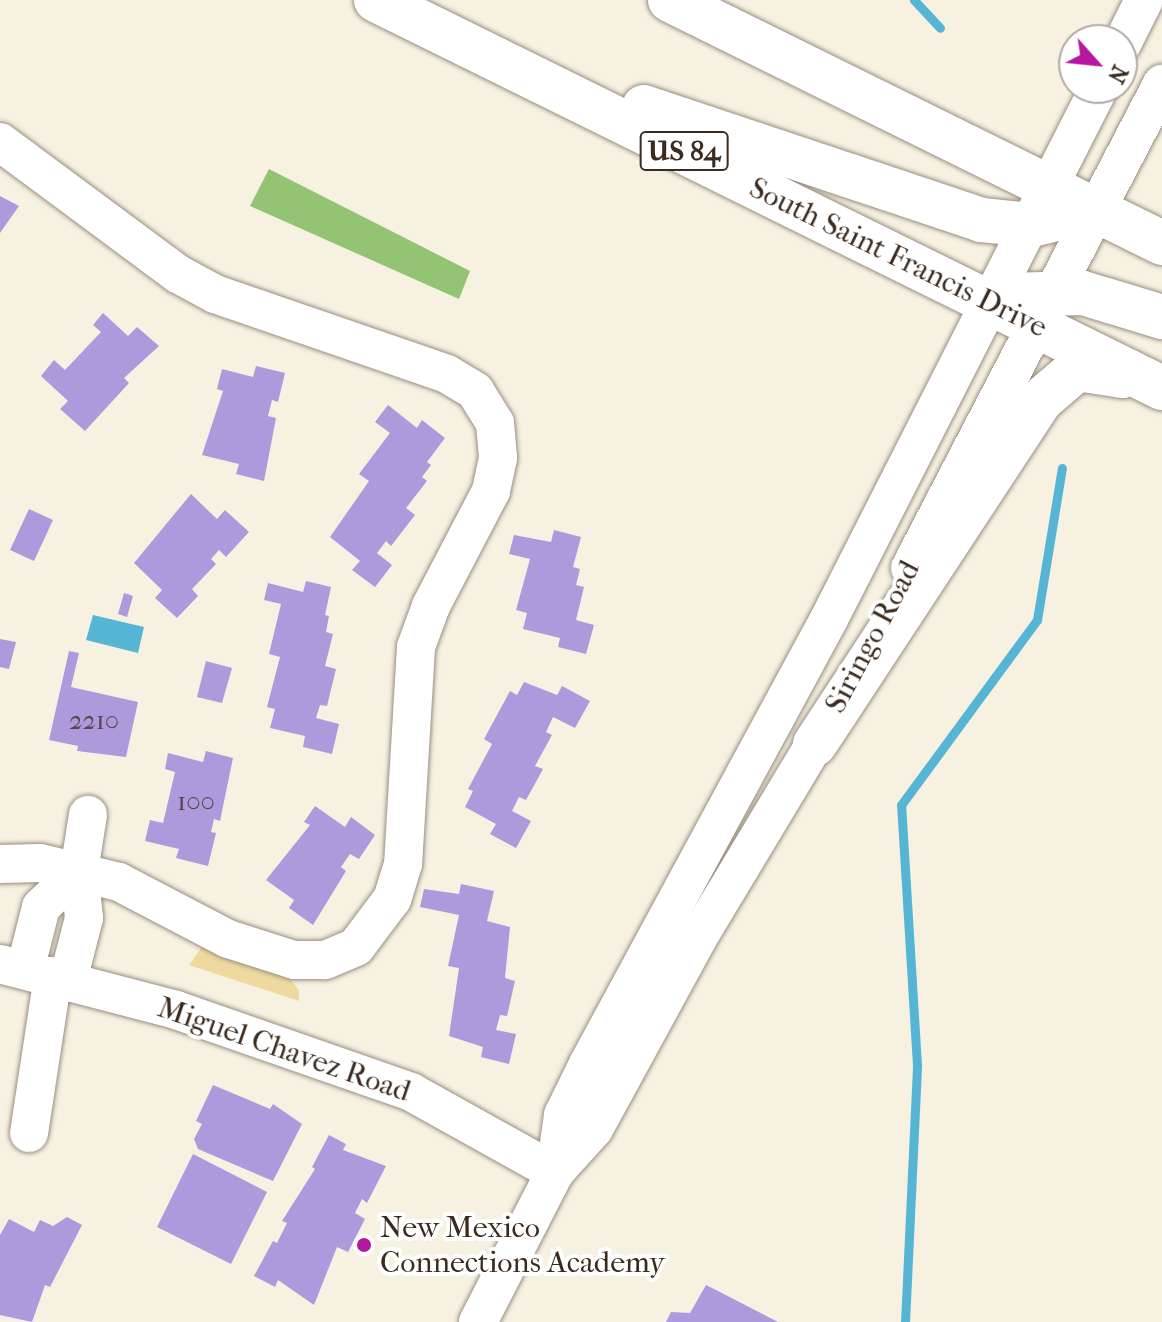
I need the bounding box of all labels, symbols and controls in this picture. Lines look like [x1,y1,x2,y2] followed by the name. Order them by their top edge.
[1058,24,1138,104] north arrow
[1102,61,1133,87] text: N
[638,127,730,175] road number: US 84
[743,170,1053,346] street label: South Saint Francis Drive
[818,555,928,719] street label: Siringo Road
[69,705,119,737] house number: 2210
[177,786,215,818] house number: 100
[153,990,415,1110] street label: Miguel Chavez Road
[380,1210,665,1280] place label: New Mexico Connections Academy
[355,1236,373,1254] marker: New Mexico Connections Academy

